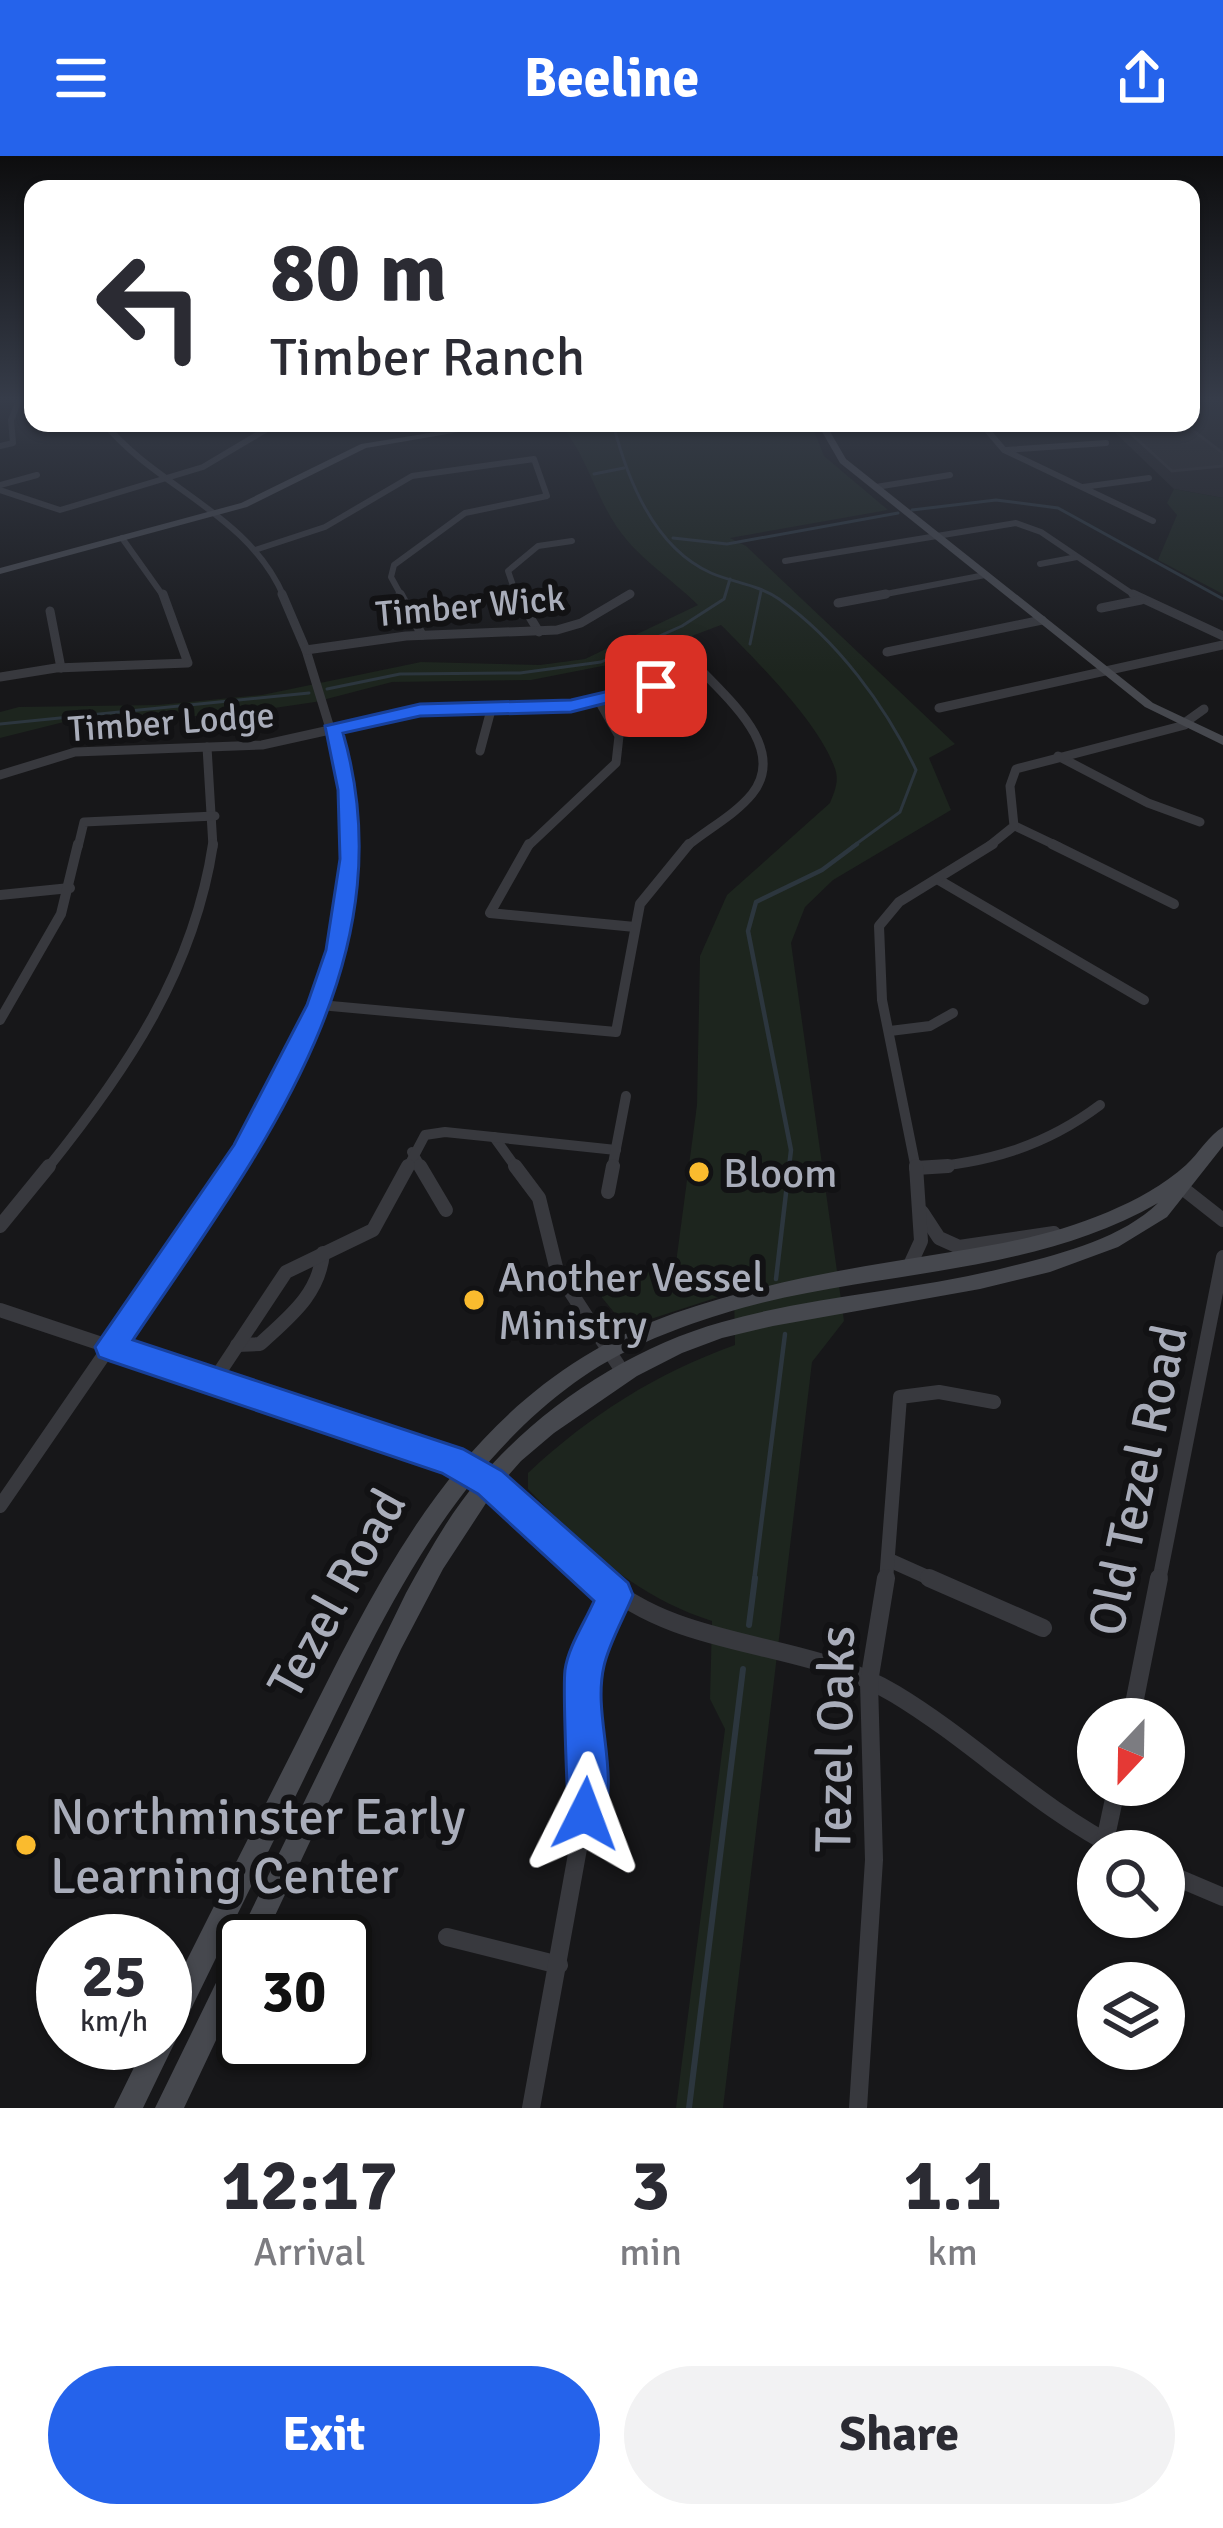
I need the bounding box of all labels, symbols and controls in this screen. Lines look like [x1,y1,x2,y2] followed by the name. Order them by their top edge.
[48,45,114,111] icon: menu
[524,45,699,112] text: Beeline
[1109,45,1175,111] icon: share
[270,221,447,325] text: 80 m
[72,228,228,384] icon: left
[270,324,585,391] text: Timber Ranch
[374,576,567,637] street label: Timber Wick
[605,635,707,737] pin
[623,653,689,719] icon: arrive
[66,693,276,752] street label: Timber Lodge
[723,1148,837,1199] place label: Bloom
[686,1159,712,1185] marker: Bloom
[498,1252,764,1351] place label: Another Vessel Ministry
[461,1287,487,1313] marker: Another Vessel Ministry
[1075,1319,1202,1641] street label: Old Tezel Road
[254,1478,420,1709] street label: Tezel Road
[802,1625,869,1853] street label: Tezel Oaks
[1077,1698,1185,1806] north arrow
[1077,1698,1185,2070] map controls
[522,1751,648,1877] position arrow
[50,1786,466,1908] place label: Northminster Early Learning Center
[1077,1830,1185,1938] button: search
[13,1832,39,1858] marker: Northminster Early Learning Center
[216,1914,372,2070] speed limit sign: 30
[82,1940,146,2014] text: 25
[1077,1962,1185,2070] button: layers
[80,2003,148,2040] text: km/h
[221,2141,398,2230] text: 12:17
[631,2141,670,2230] text: 3
[903,2141,1002,2230] text: 1.1
[253,2228,366,2276] text: Arrival
[619,2228,682,2276] text: min
[927,2228,978,2276] text: km
[48,2366,600,2504] button: Exit
[624,2366,1175,2504] button: Share

